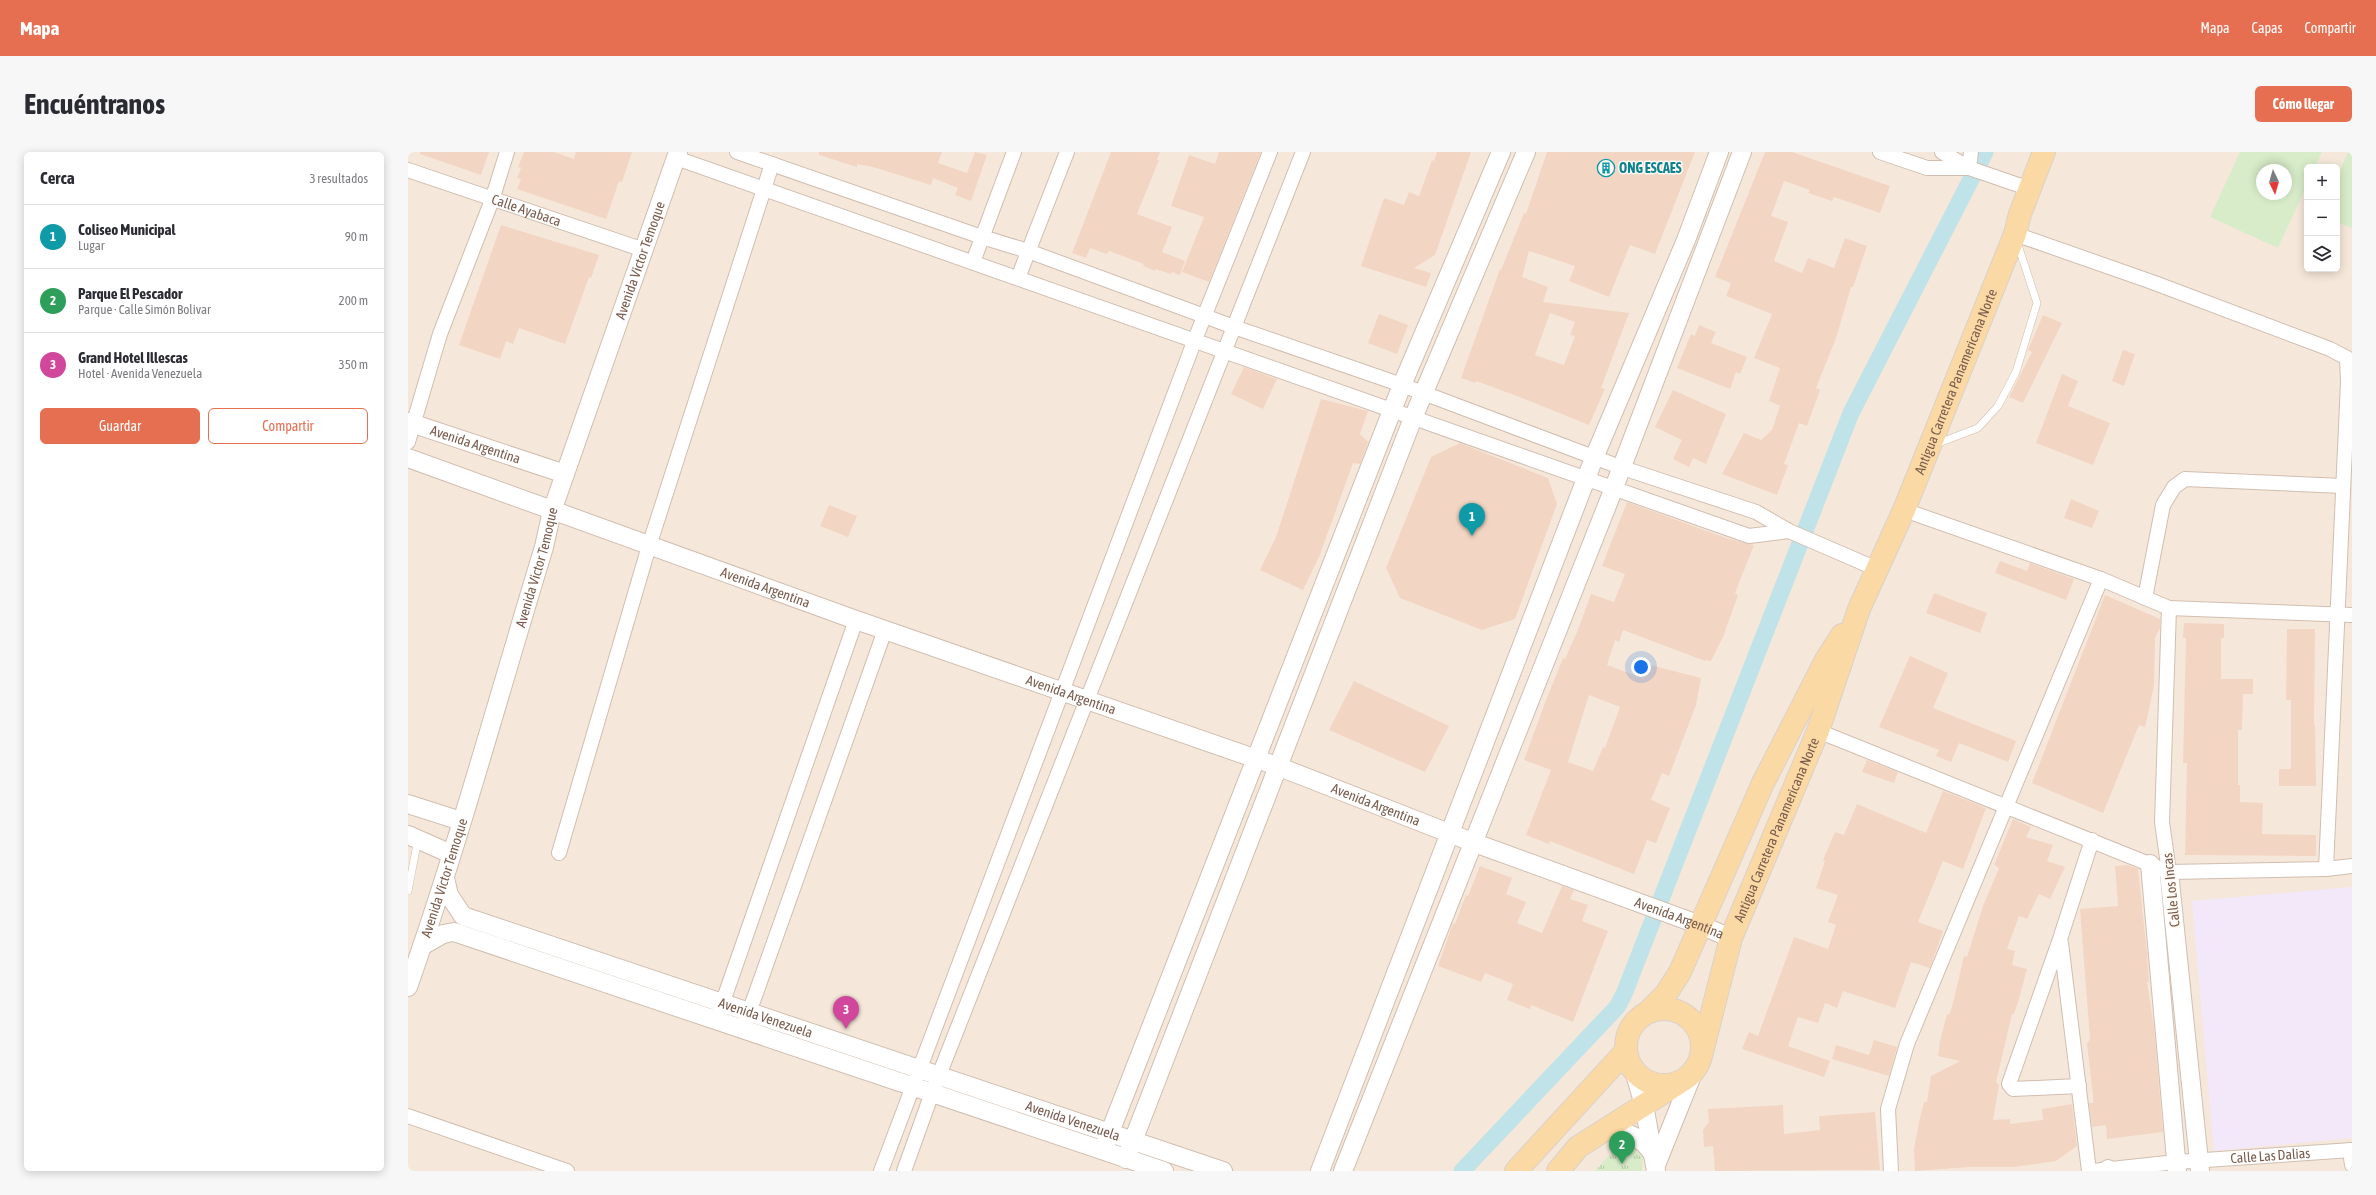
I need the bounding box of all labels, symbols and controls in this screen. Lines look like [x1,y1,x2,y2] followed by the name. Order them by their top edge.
[20,17,59,39] text: Mapa
[2201,20,2230,36] text: Mapa
[2252,20,2283,36] text: Capas
[2305,20,2356,36] text: Compartir
[2255,86,2352,122] button: Cómo llegar
[24,88,165,120] text: Encuéntranos
[1596,158,1616,178] building icon: ONG ESCAES
[1619,160,1682,176] place label: ONG ESCAES
[2256,164,2292,200] north arrow
[2304,164,2340,272] map controls
[2304,164,2340,200] button: +
[40,168,75,188] text: Cerca
[309,171,368,186] text: 3 resultados
[490,191,563,229] street label: Calle Ayabaca
[612,199,668,322] street label: Avenida Victor Temoque
[2304,200,2340,236] button: −
[78,221,175,238] text: Coliseo Municipal
[50,229,56,244] text: 1
[345,229,368,244] text: 90 m
[2304,236,2340,272] button: layers
[78,238,105,253] text: Lugar
[78,285,183,302] text: Parque El Pescador
[1911,287,2000,477] street label: Antigua Carretera Panamericana Norte
[50,293,56,308] text: 2
[339,293,368,308] text: 200 m
[78,302,211,317] text: Parque · Calle Simón Bolivar
[78,349,188,366] text: Grand Hotel Illescas
[50,357,56,372] text: 3
[339,357,368,372] text: 350 m
[78,366,202,381] text: Hotel · Avenida Venezuela
[40,408,200,444] button: Guardar
[208,408,368,444] button: Compartir
[428,422,523,467] street label: Avenida Argentina
[1459,503,1485,536] pin: 1
[512,505,561,629] street label: Avenida Victor Temoque
[718,564,812,611] street label: Avenida Argentina
[1631,657,1651,677] your location
[1024,672,1118,718] street label: Avenida Argentina
[1731,735,1822,924] street label: Antigua Carretera Panamericana Norte
[1329,780,1423,829] street label: Avenida Argentina
[418,816,470,939] street label: Avenida Victor Temoque
[2159,852,2183,928] street label: Calle Los Incas
[1632,894,1726,942] street label: Avenida Argentina
[717,994,815,1041] street label: Avenida Venezuela
[833,996,859,1029] pin: 3
[1024,1097,1122,1144] street label: Avenida Venezuela
[1609,1131,1635,1164] pin: 2
[2230,1145,2311,1166] street label: Calle Las Dalias

